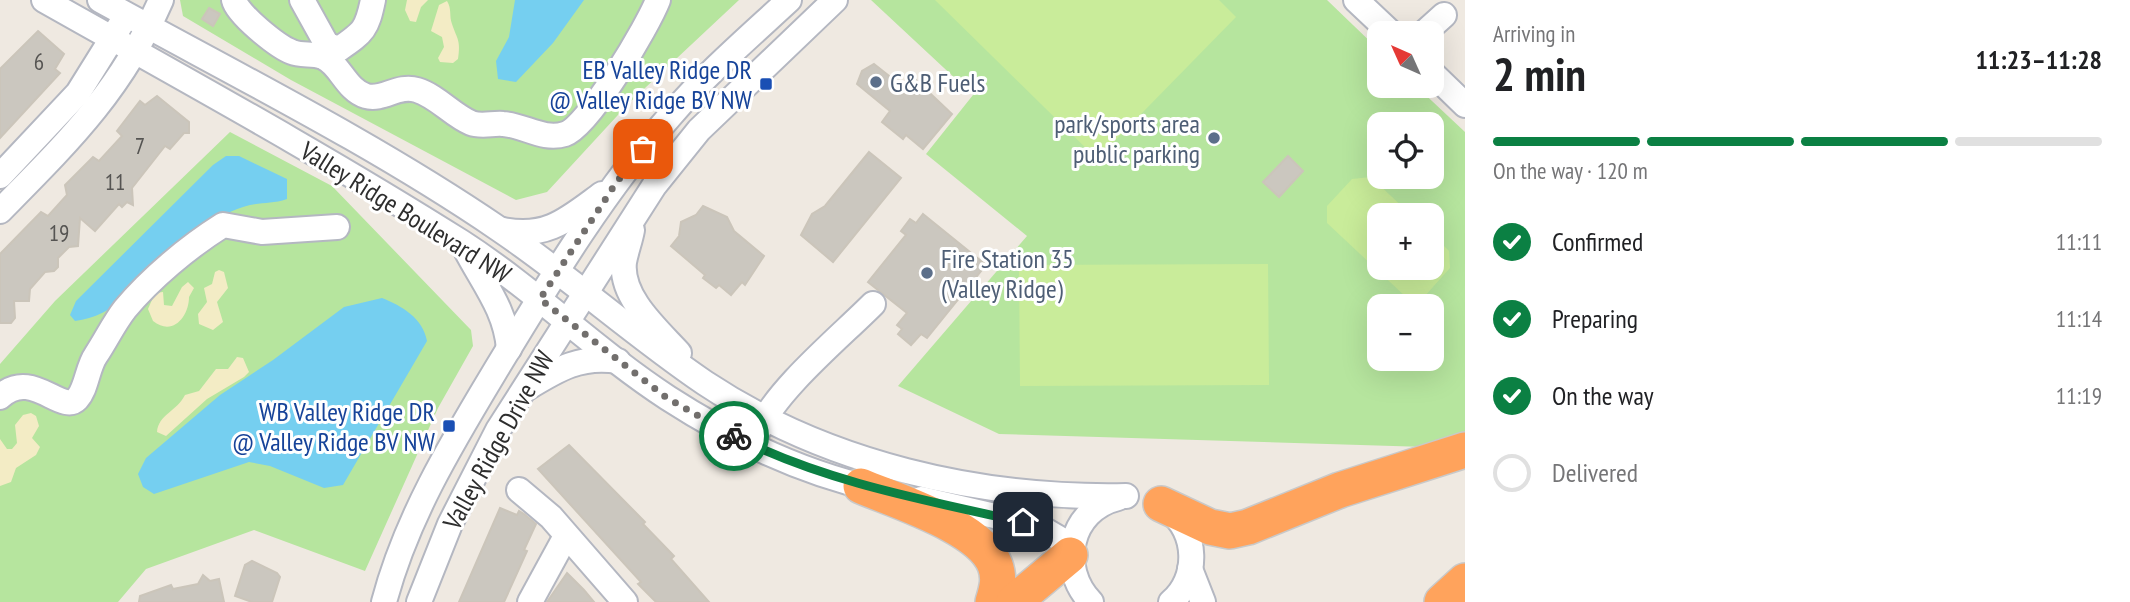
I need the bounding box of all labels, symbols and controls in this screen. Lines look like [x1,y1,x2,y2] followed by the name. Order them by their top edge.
[1493,19,1575,48] text: Arriving in
[1367,21,1444,98] north arrow
[1367,21,1444,371] map controls
[1975,43,2102,76] text: 11:23–11:28
[1493,44,1586,104] text: 2 min
[34,47,44,76] house number: 6
[549,53,753,116] place label: EB Valley Ridge DR @ Valley Ridge BV NW
[890,66,985,99] place label: G&B Fuels
[868,74,884,90] marker: G&B Fuels
[758,76,774,92] marker: EB Valley Ridge DR @ Valley Ridge BV NW
[1054,107,1200,170] place label: park/sports area public parking
[1367,112,1444,189] button: locate
[613,119,673,179] pin
[624,130,662,168] icon: bag
[1206,130,1222,146] marker: park/sports area public parking
[135,131,145,160] house number: 7
[294,133,518,290] street label: Valley Ridge Boulevard NW
[1493,156,1648,185] text: On the way · 120 m
[105,167,125,196] house number: 11
[1367,203,1444,280] button: +
[49,218,69,247] house number: 19
[1493,223,1531,261] icon: check
[1552,225,1643,258] text: Confirmed
[2056,227,2102,256] text: 11:11
[941,242,1074,305] place label: Fire Station 35 (Valley Ridge)
[919,265,935,281] marker: Fire Station 35 (Valley Ridge)
[1367,294,1444,371] button: −
[1493,300,1531,338] icon: check
[1552,302,1638,335] text: Preparing
[2056,304,2102,333] text: 11:14
[435,344,561,536] street label: Valley Ridge Drive NW
[1493,377,1531,415] icon: check
[1552,379,1654,412] text: On the way
[2056,381,2102,410] text: 11:19
[232,395,436,458] place label: WB Valley Ridge DR @ Valley Ridge BV NW
[699,401,769,471] courier
[715,417,753,455] icon: bike
[441,418,457,434] marker: WB Valley Ridge DR @ Valley Ridge BV NW
[1552,456,1638,489] text: Delivered
[993,492,1053,552] pin
[1004,503,1042,541] icon: home

